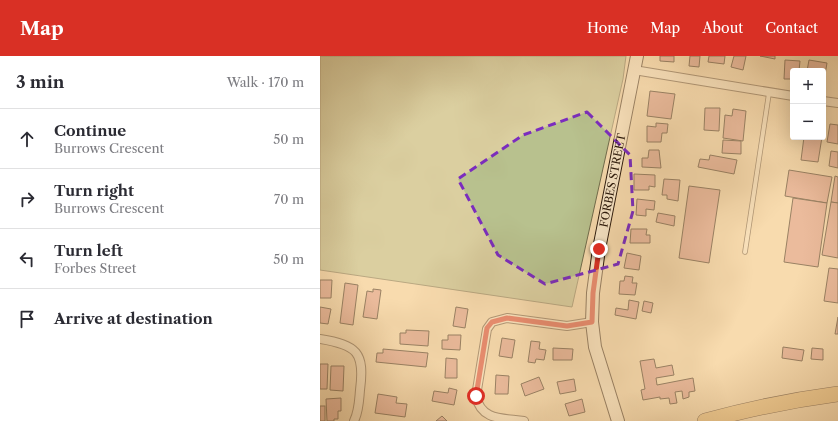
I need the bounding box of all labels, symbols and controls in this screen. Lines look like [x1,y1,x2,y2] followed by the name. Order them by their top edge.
[20,17,64,40] text: Map
[587,19,628,37] text: Home
[650,19,680,37] text: Map
[702,19,743,37] text: About
[765,19,818,37] text: Contact
[790,68,826,140] map controls
[790,68,826,104] button: +
[16,72,65,92] text: 3 min
[227,74,304,90] text: Walk · 170 m
[790,104,826,140] button: −
[54,121,126,140] text: Continue
[16,128,38,150] icon: ahead
[273,131,304,147] text: 50 m
[596,132,629,229] street label: FORBES STREET
[54,140,164,156] text: Burrows Crescent
[54,181,134,200] text: Turn right
[16,188,38,210] icon: right
[274,191,304,207] text: 70 m
[54,200,164,216] text: Burrows Crescent
[590,240,608,258] route end
[54,241,123,260] text: Turn left
[16,248,38,270] icon: left
[273,251,304,267] text: 50 m
[54,260,136,276] text: Forbes Street
[16,308,38,330] icon: arrive
[54,309,213,328] text: Arrive at destination
[467,387,485,405] route start

